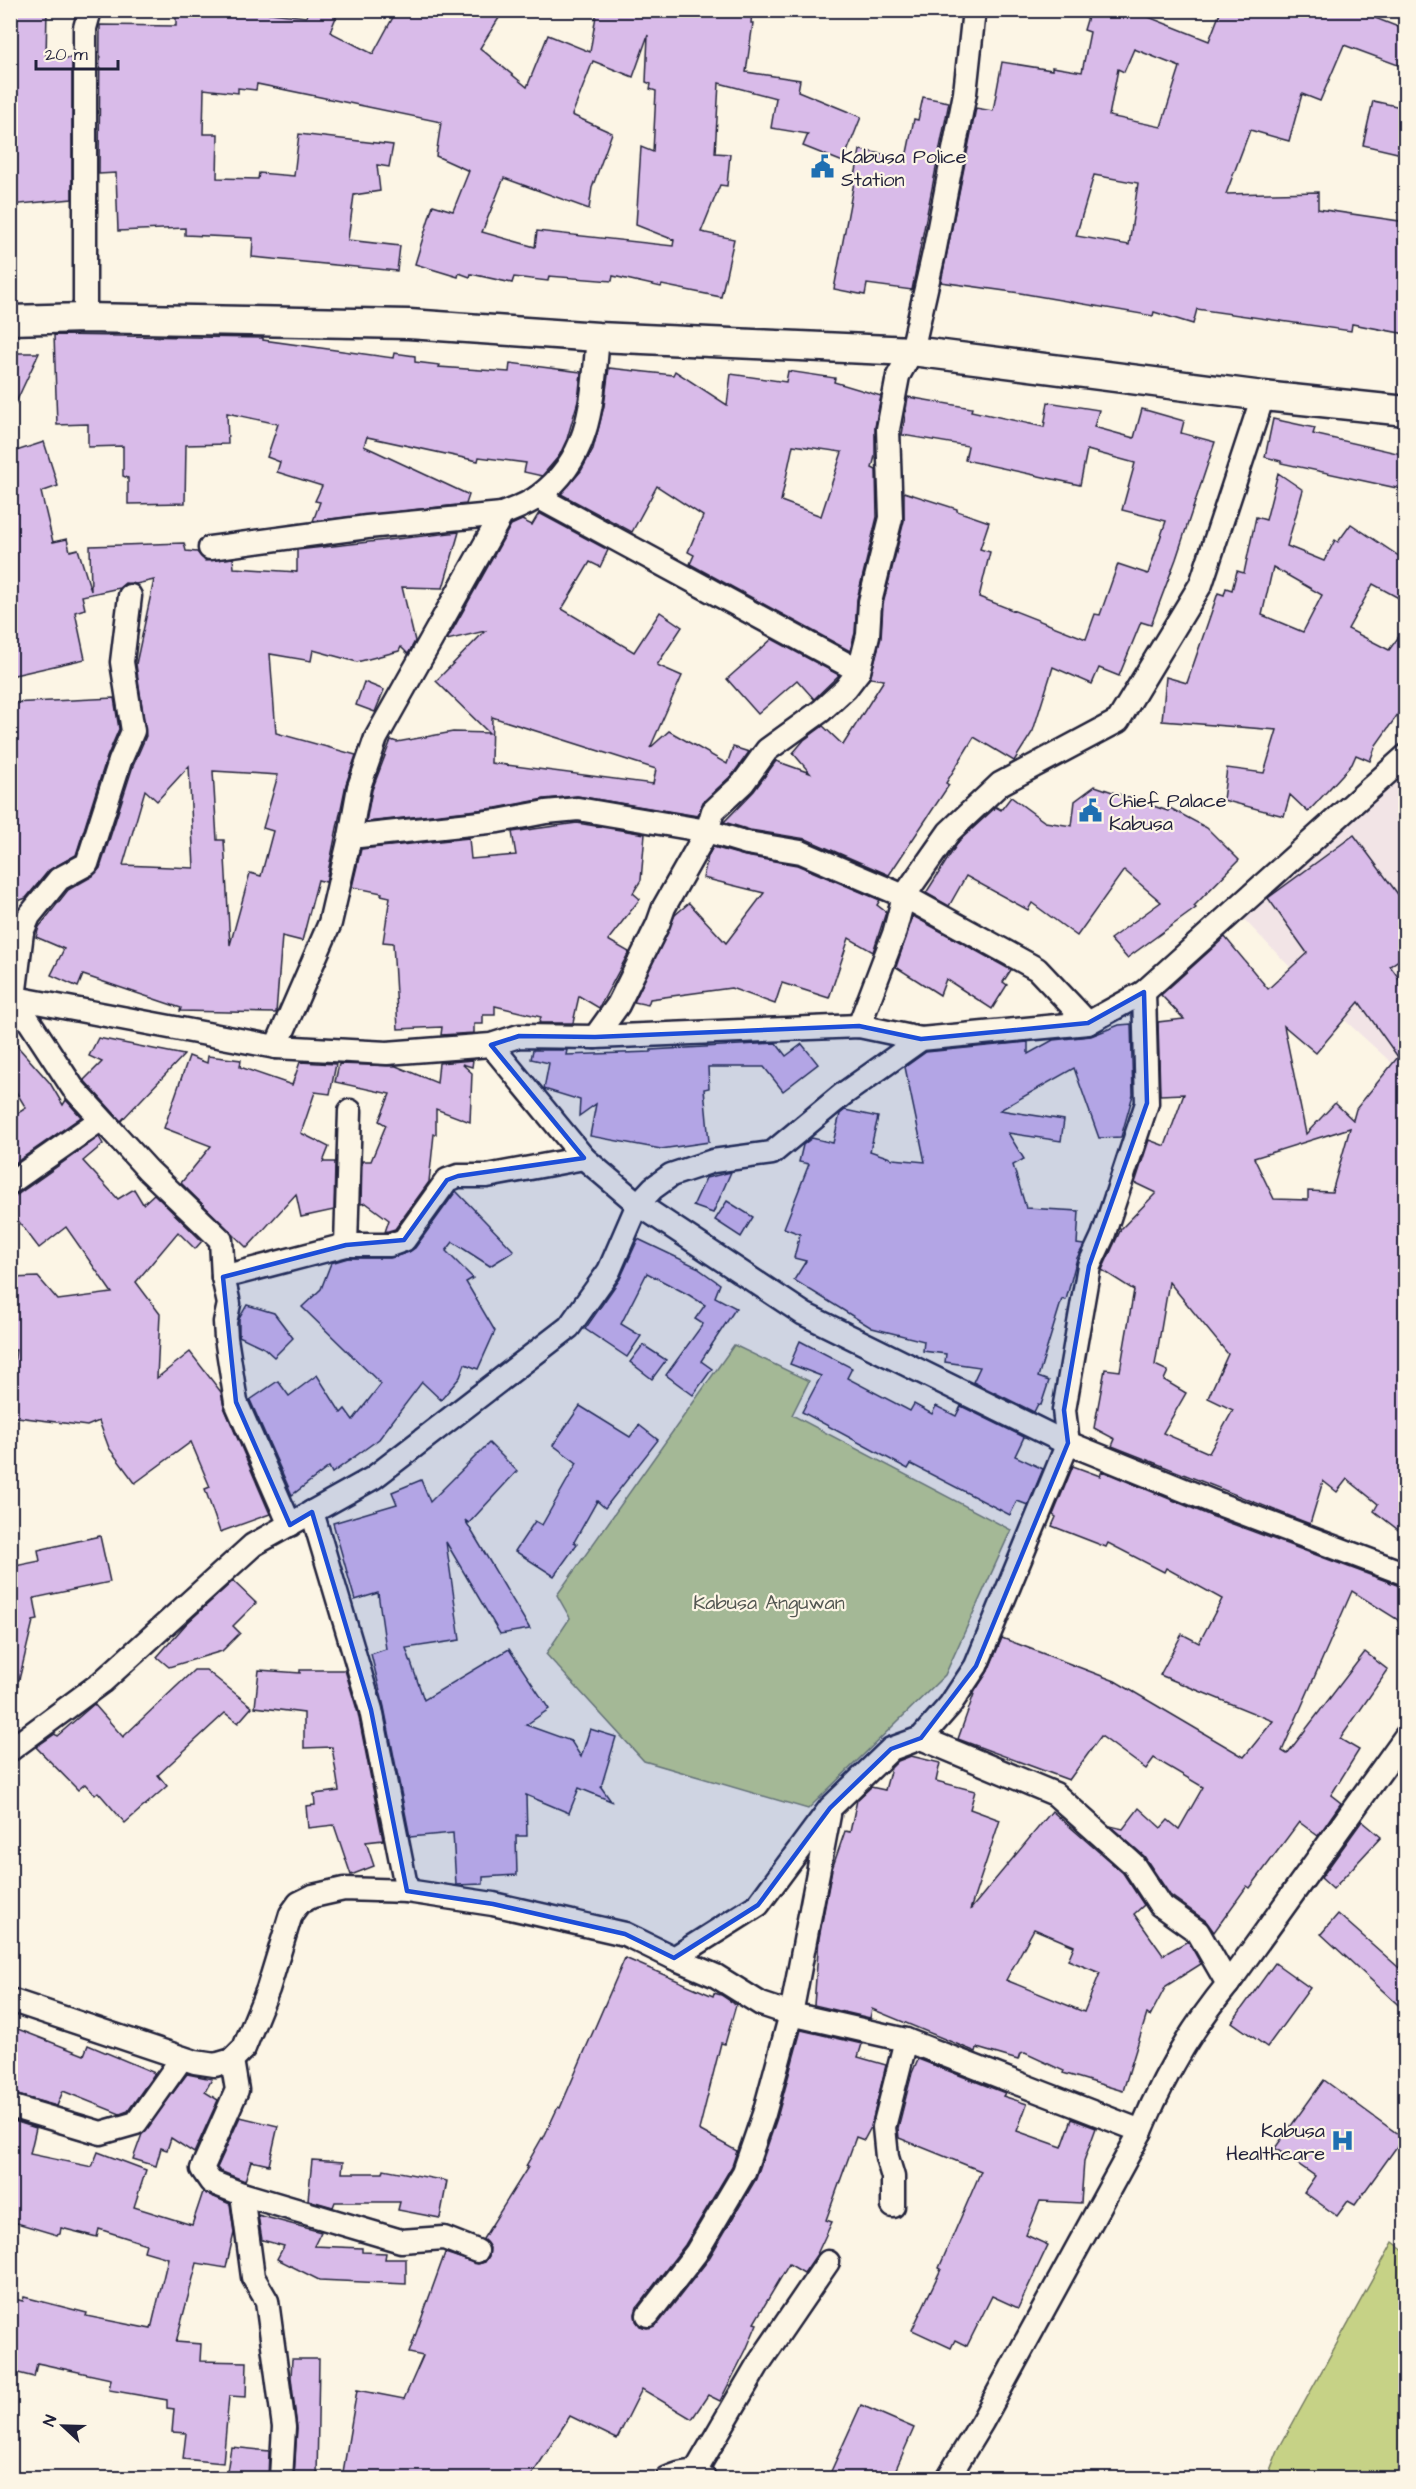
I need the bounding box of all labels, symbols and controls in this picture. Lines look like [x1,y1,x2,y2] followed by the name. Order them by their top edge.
[36,33,118,71] scale bar
[45,42,88,67] text: 20 m
[841,143,967,194] place label: Kabusa Police Station
[810,154,836,180] public building icon: Kabusa Police Station
[1109,787,1227,838] place label: Chief Palace Kabusa
[1078,798,1104,824] public building icon: Chief Palace Kabusa
[693,1589,845,1618] park label: Kabusa Anguwan
[1226,2117,1325,2168] place label: Kabusa Healthcare
[1330,2128,1356,2154] hospital icon: Kabusa Healthcare
[33,2396,93,2456] north arrow
[38,2412,62,2430] text: N

